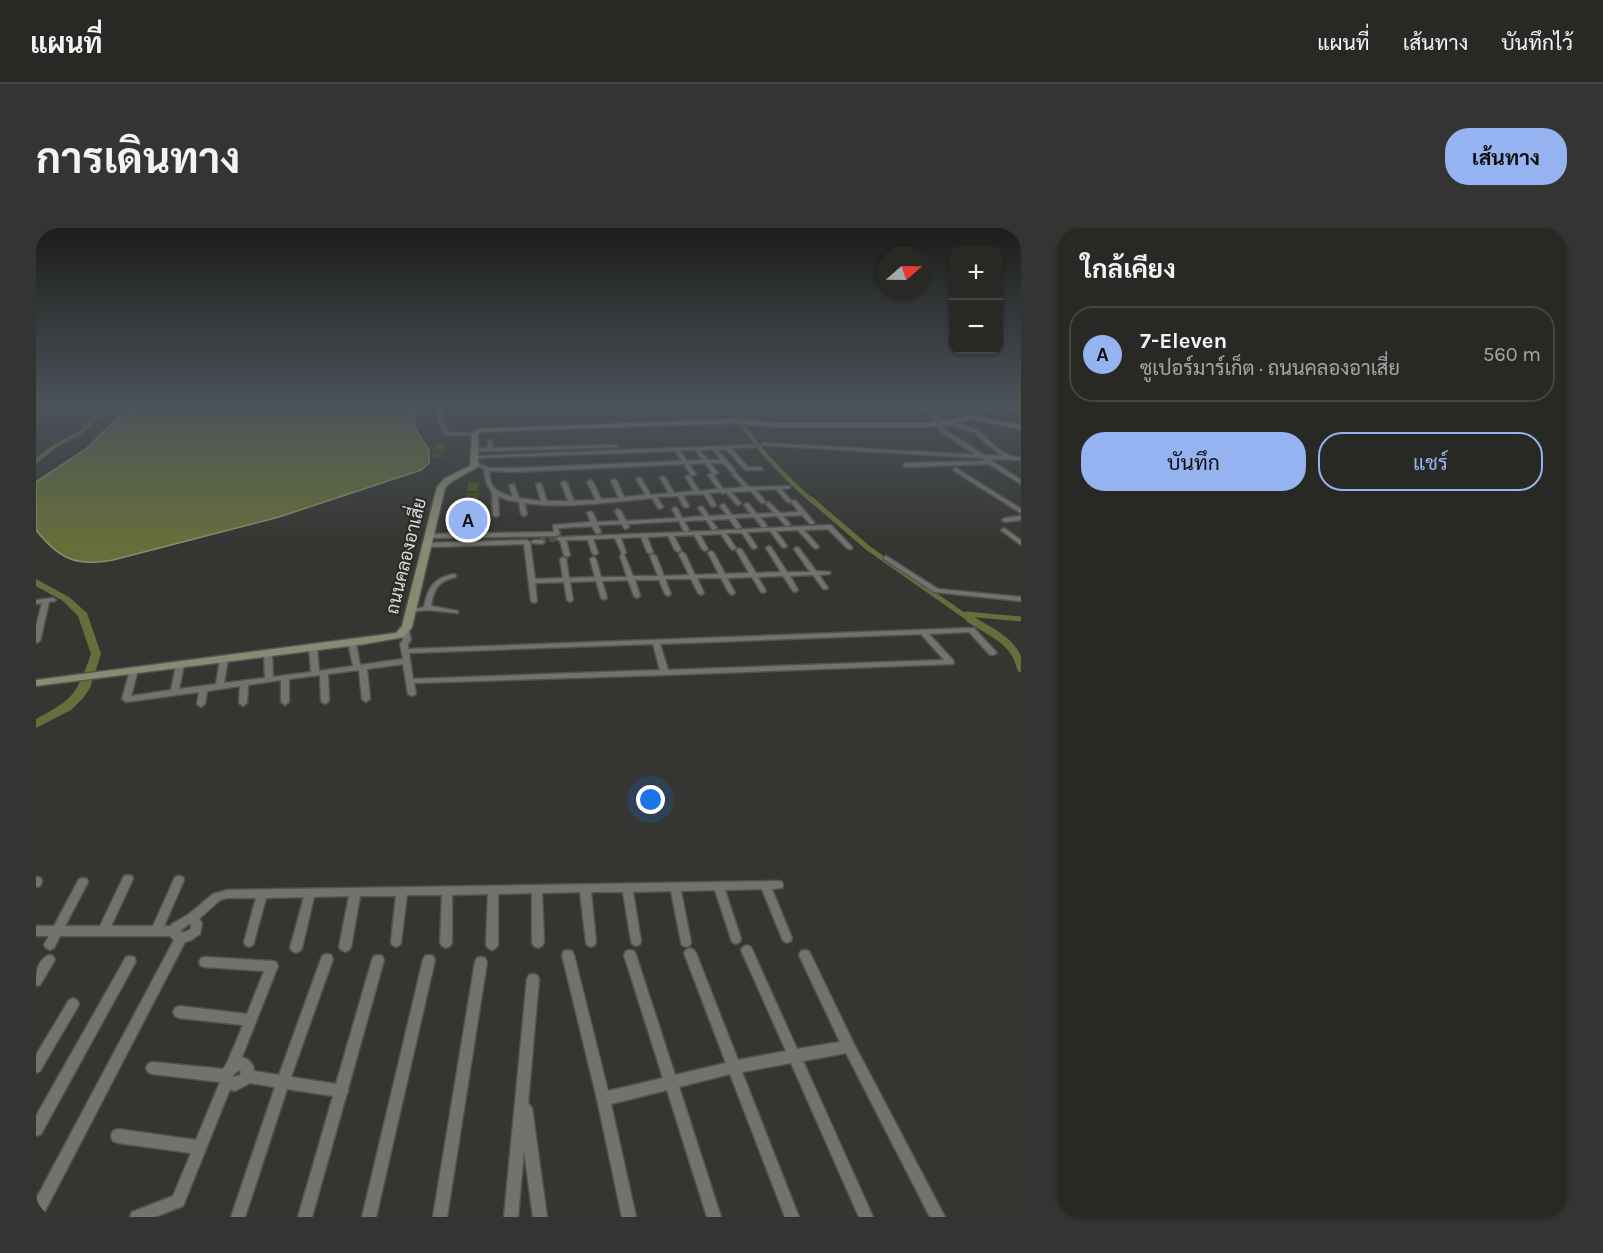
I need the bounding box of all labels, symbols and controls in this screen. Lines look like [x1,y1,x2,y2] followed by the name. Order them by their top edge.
[30,27,103,60] text: แผนที่
[1317,31,1370,55] text: แผนที่
[1403,31,1468,55] text: เส้นทาง
[1501,31,1573,55] text: บันทึกไว้
[1445,128,1567,185] button: เส้นทาง
[36,134,240,184] text: การเดินทาง
[877,246,931,300] north arrow
[949,246,1003,354] map controls
[949,246,1003,300] button: +
[1081,254,1176,285] text: ใกล้เคียง
[949,300,1003,354] button: −
[1140,328,1227,354] text: 7-Eleven
[1096,343,1109,366] text: A
[1483,343,1541,366] text: 560 m
[1140,357,1400,380] text: ซูเปอร์มาร์เก็ต · ถนนคลองอาเสี่ย
[1081,432,1306,491] button: บันทึก
[1318,432,1543,491] button: แชร์
[376,494,431,616] street label: ถนนคลองอาเสี่ย
[448,498,488,542] pin: A
[636,785,665,814] your location

